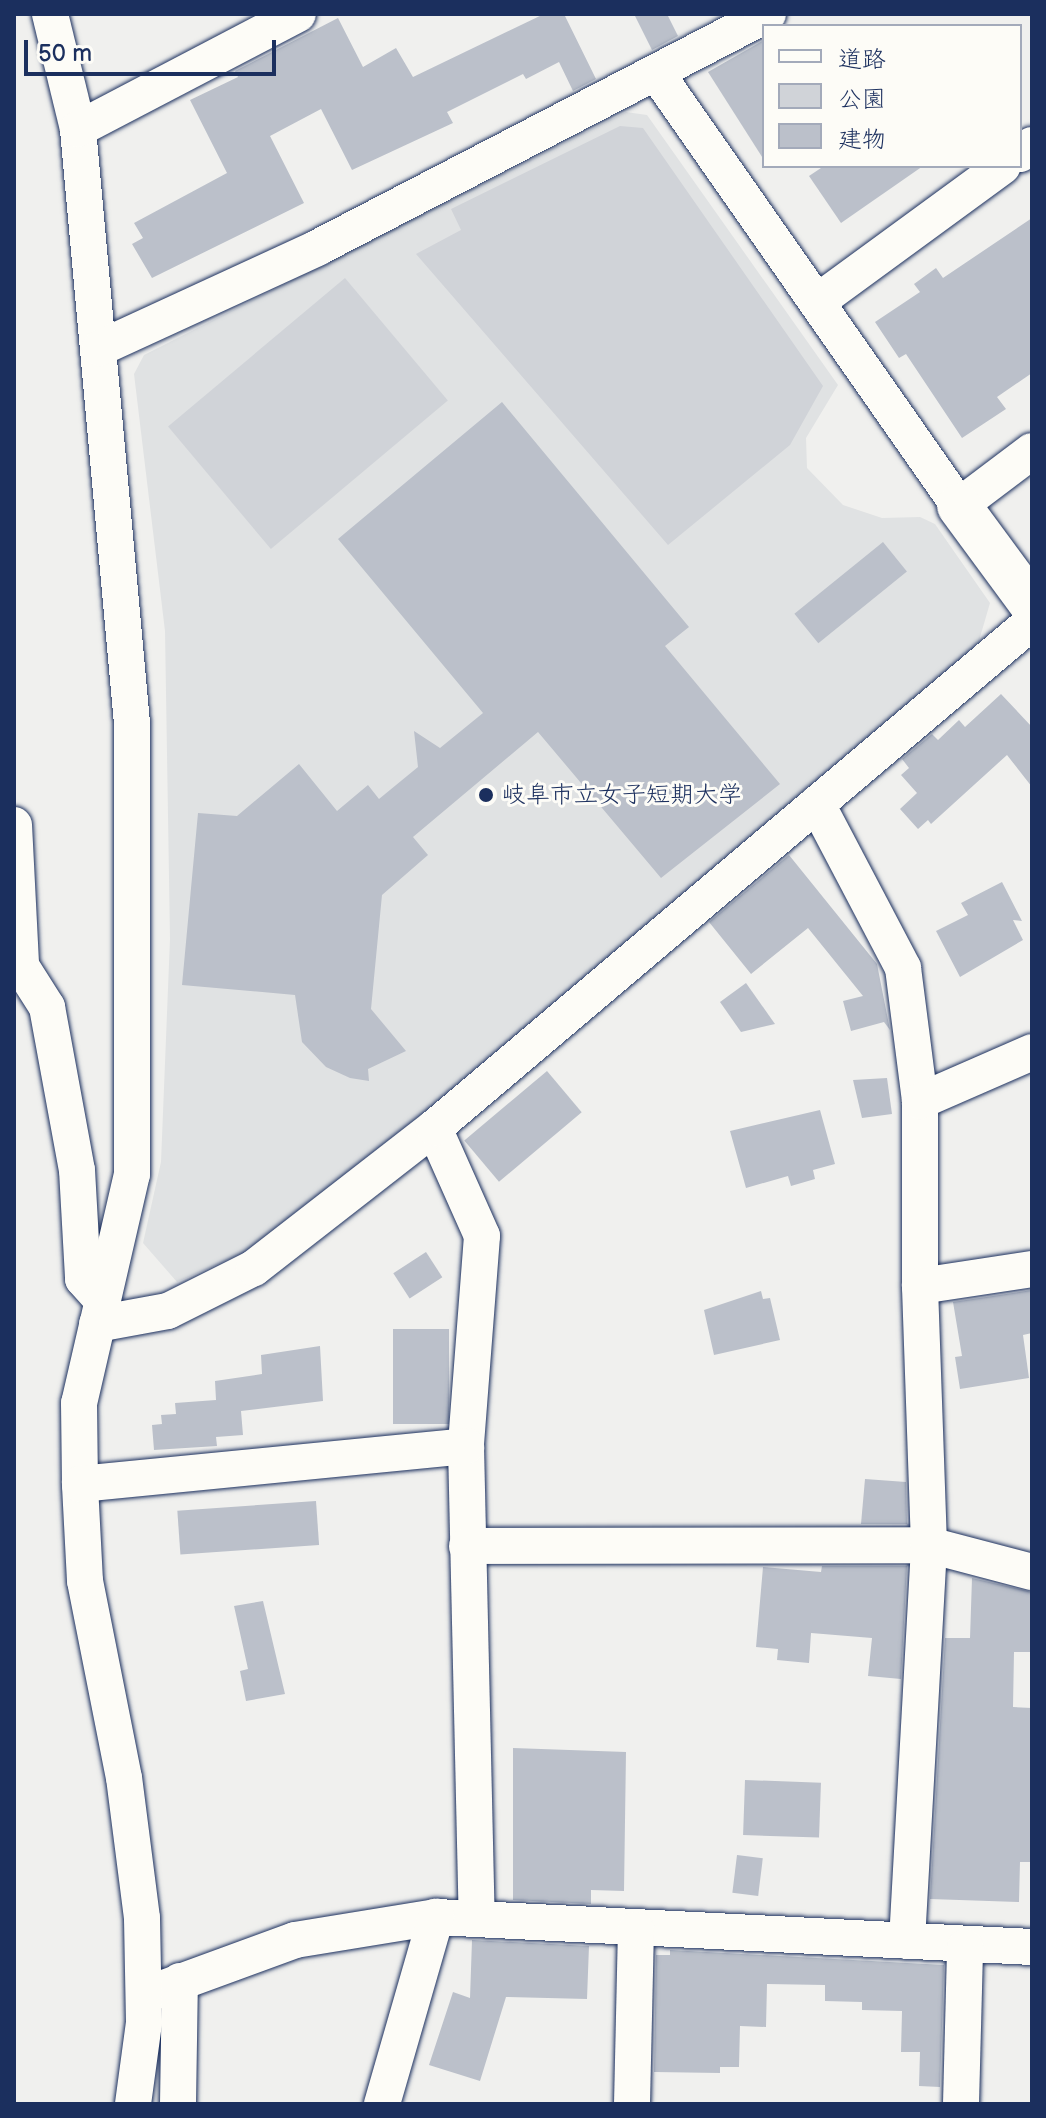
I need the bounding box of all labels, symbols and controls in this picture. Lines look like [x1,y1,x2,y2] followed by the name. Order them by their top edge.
[28,24,280,74] scale bar
[762,24,1022,168] legend
[38,39,92,68] text: 50 m
[838,45,886,74] text: 道路
[838,85,886,114] text: 公園
[838,125,886,154] text: 建物
[502,781,742,809] place label: 岐阜市立女子短期大学
[477,786,495,804] marker: 岐阜市立女子短期大学

